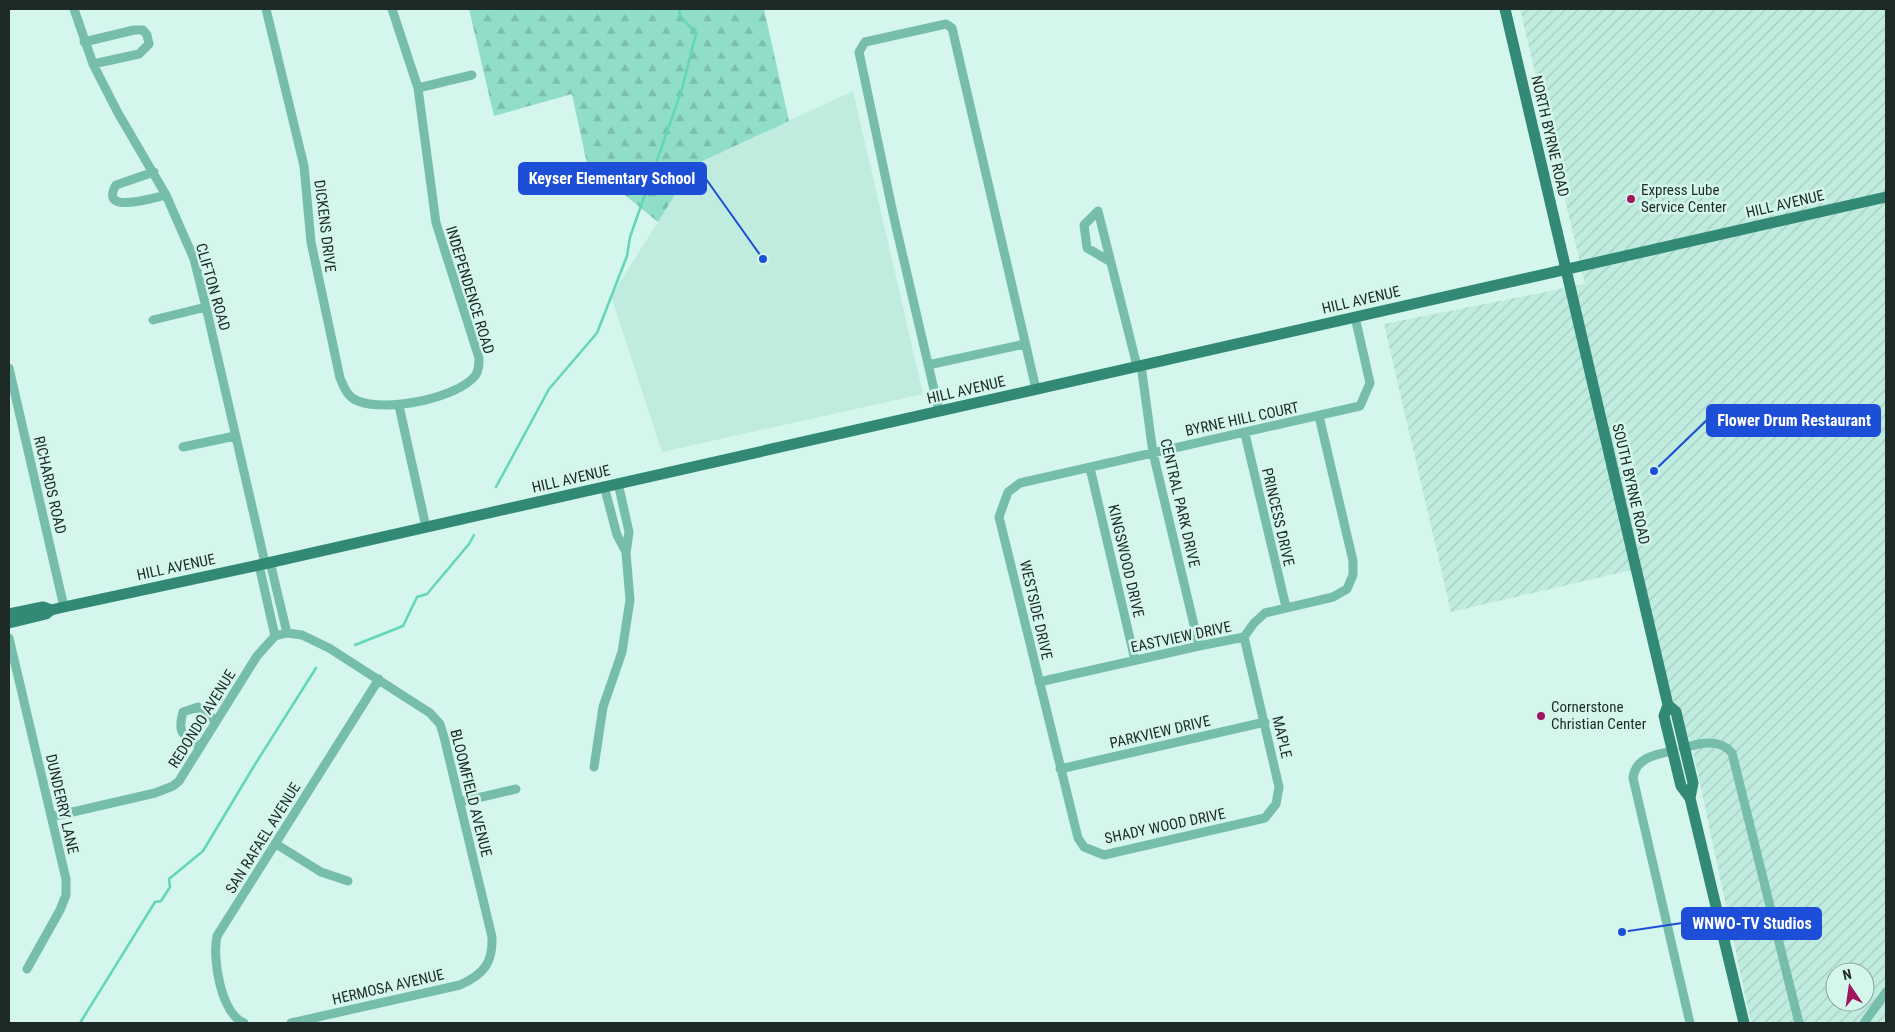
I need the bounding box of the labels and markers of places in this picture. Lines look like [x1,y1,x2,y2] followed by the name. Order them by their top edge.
[519,163,706,194] callout: Keyser Elementary School
[1641,181,1727,216] place label: Express Lube Service Center
[1625,193,1637,205] marker: Express Lube Service Center
[1707,405,1880,436] callout: Flower Drum Restaurant
[1551,698,1647,733] place label: Cornerstone Christian Center
[1535,710,1547,722] marker: Cornerstone Christian Center
[1682,908,1821,939] callout: WNWO-TV Studios

